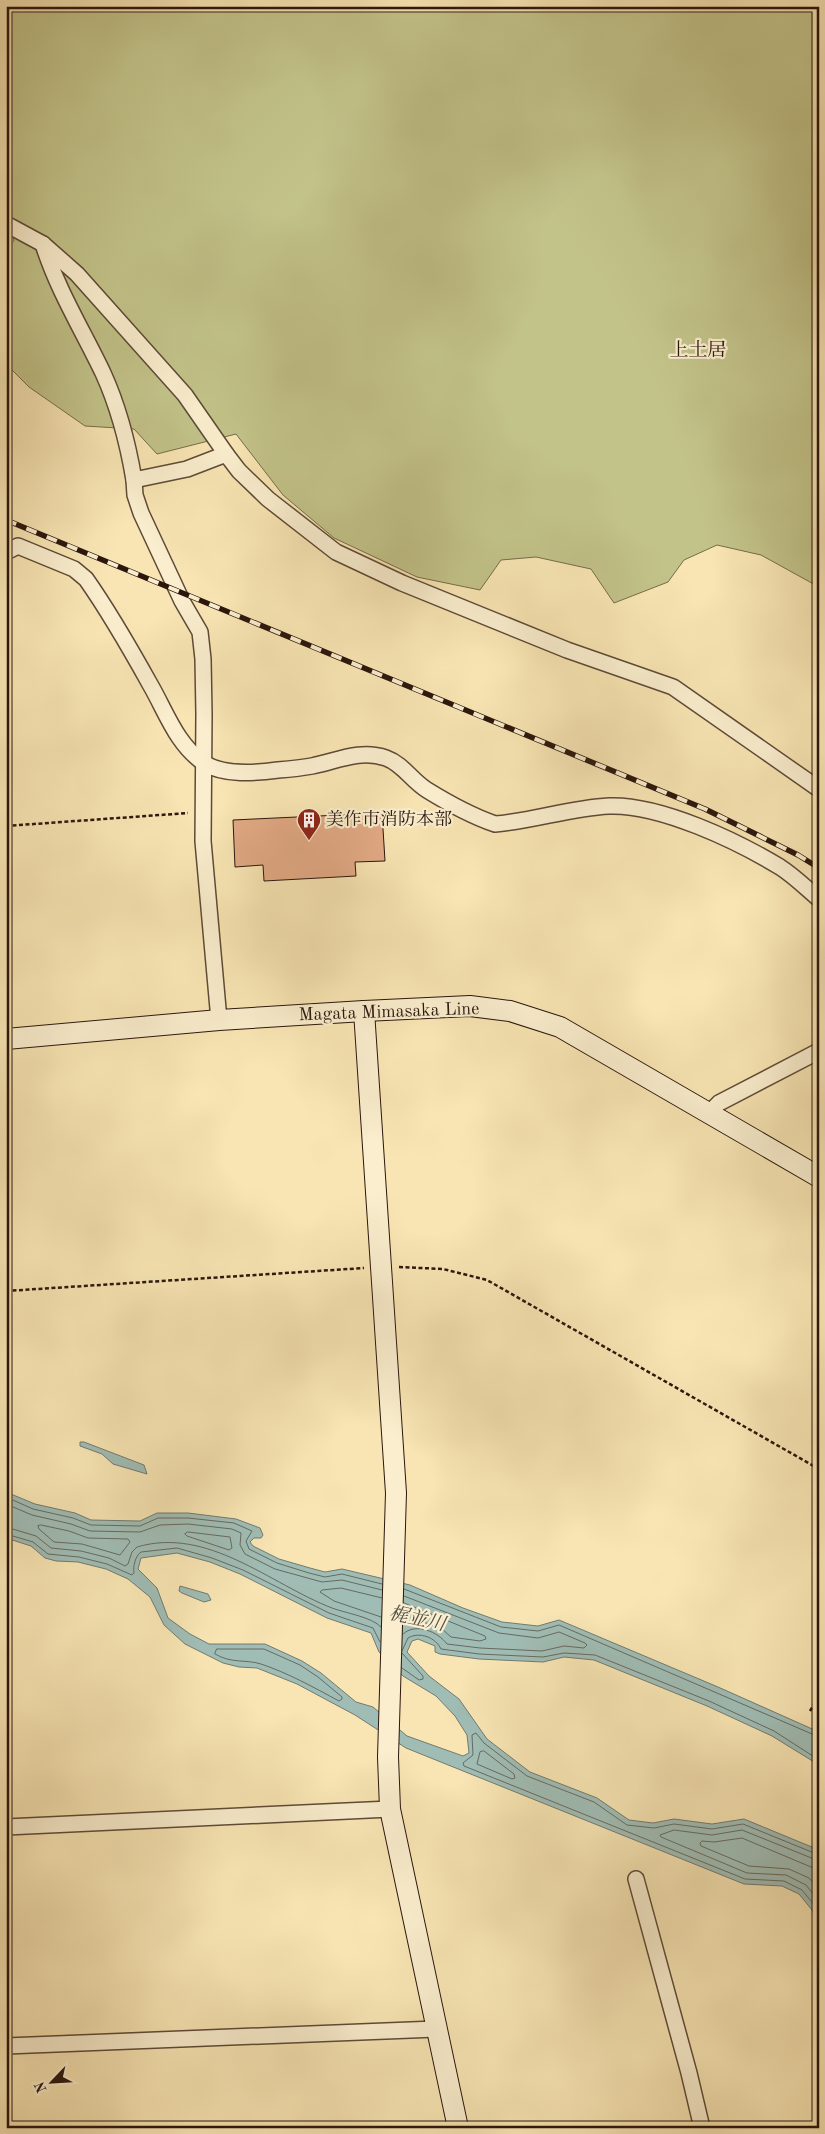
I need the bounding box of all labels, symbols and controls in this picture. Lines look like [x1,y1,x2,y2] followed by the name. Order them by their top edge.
[669,339,727,361] district label: 上土居
[296,807,322,841] building icon: 美作市消防本部
[326,809,452,829] place label: 美作市消防本部
[298,1000,480,1024] street label: Magata Mimasaka Line
[387,1603,449,1636] water label: 梶並川
[28,2056,78,2106] north arrow
[32,2079,50,2095] text: N

